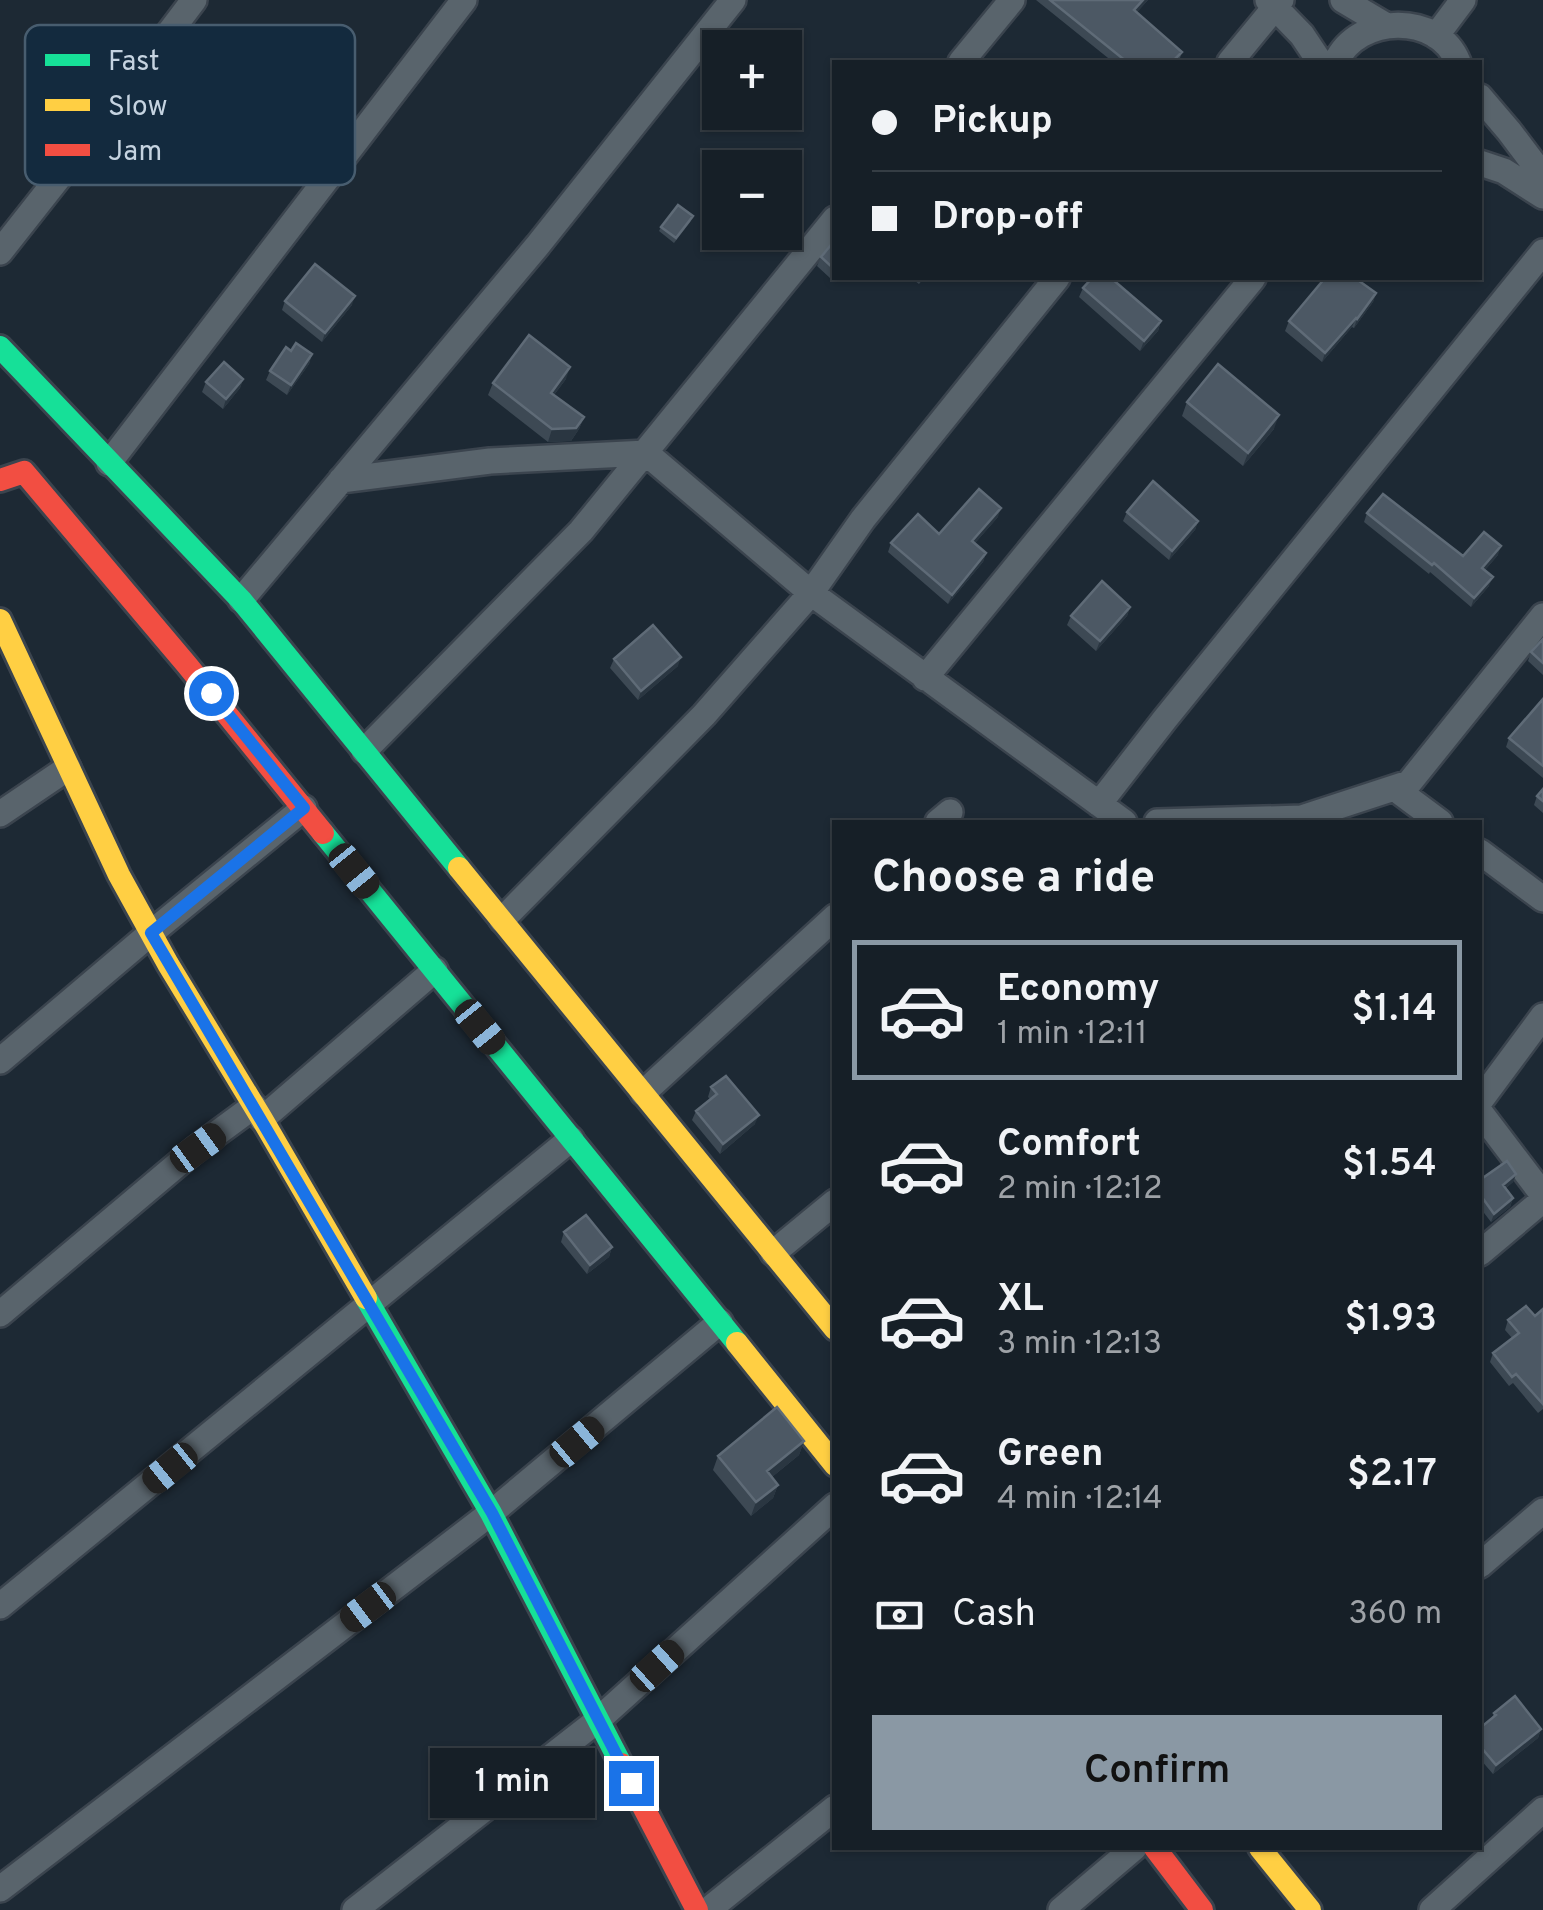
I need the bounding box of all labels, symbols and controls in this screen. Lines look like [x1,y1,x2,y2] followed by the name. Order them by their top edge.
[25,25,355,185] legend
[702,30,802,250] map controls
[702,30,802,130] button: +
[108,45,160,81] text: Fast
[108,90,167,126] text: Slow
[932,98,1053,147] text: Pickup
[108,135,162,171] text: Jam
[702,150,802,250] button: −
[932,194,1083,243] text: Drop-off
[189,671,234,716] route start
[323,838,385,904] car
[872,851,1155,908] text: Choose a ride
[877,965,967,1055] icon: car
[997,966,1159,1015] text: Economy
[1352,986,1437,1035] text: $1.14
[449,994,511,1060] car
[997,1015,1147,1055] text: 1 min · 12:11
[165,1118,231,1178] car
[877,1120,967,1210] icon: car
[997,1121,1141,1170] text: Comfort
[1342,1141,1437,1190] text: $1.54
[997,1170,1163,1210] text: 2 min · 12:12
[877,1275,967,1365] icon: car
[997,1276,1044,1325] text: XL
[1344,1296,1437,1345] text: $1.93
[997,1325,1162,1365] text: 3 min · 12:13
[544,1411,610,1473] car
[877,1430,967,1520] icon: car
[997,1431,1103,1480] text: Green
[137,1437,203,1499] car
[1347,1451,1437,1500] text: $2.17
[997,1480,1163,1520] text: 4 min · 12:14
[335,1577,401,1637] car
[872,1588,927,1643] icon: cash
[952,1591,1036,1640] text: Cash
[1348,1595,1442,1635] text: 360 m
[625,1635,689,1697] car
[872,1715,1442,1830] button: Confirm
[431,1748,596,1818] callout: 1 min
[609,1761,654,1806] route end
[475,1763,550,1803] text: 1 min

